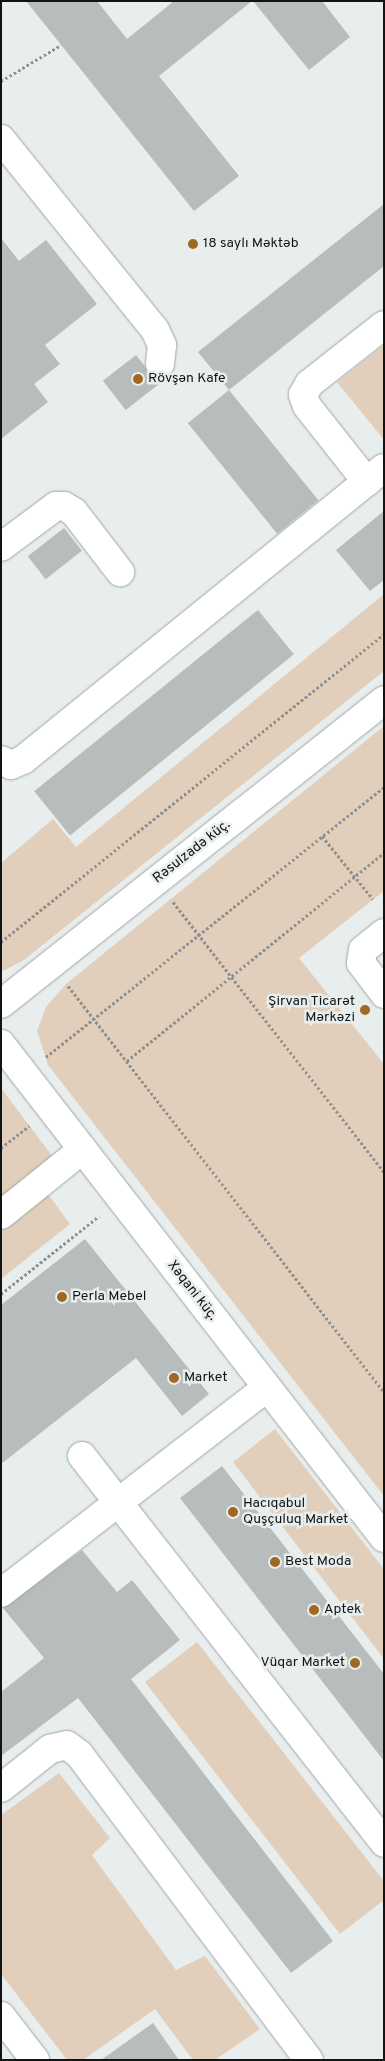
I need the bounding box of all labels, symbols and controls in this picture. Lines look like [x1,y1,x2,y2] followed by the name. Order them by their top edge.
[203,236,299,252] place label: 18 saylı Məktəb
[187,238,199,250] marker: 18 saylı Məktəb
[148,371,225,387] place label: Rövşən Kafe
[132,373,144,385] marker: Rövşən Kafe
[150,817,234,887] street label: Rəsulzadə küç.
[267,994,355,1026] place label: Şirvan Ticarət Mərkəzi
[359,1004,371,1016] marker: Şirvan Ticarət Mərkəzi
[163,1258,221,1324] street label: Xəqani küç.
[72,1289,146,1305] place label: Perla Mebel
[56,1291,68,1303] marker: Perla Mebel
[184,1370,227,1386] place label: Market
[168,1372,180,1384] marker: Market
[243,1496,348,1528] place label: Hacıqabul Quşçuluq Market
[227,1506,239,1518] marker: Hacıqabul Quşçuluq Market
[285,1554,351,1570] place label: Best Moda
[269,1556,281,1568] marker: Best Moda
[324,1602,361,1618] place label: Aptek
[308,1604,320,1616] marker: Aptek
[261,1655,345,1671] place label: Vüqar Market
[349,1657,361,1669] marker: Vüqar Market

